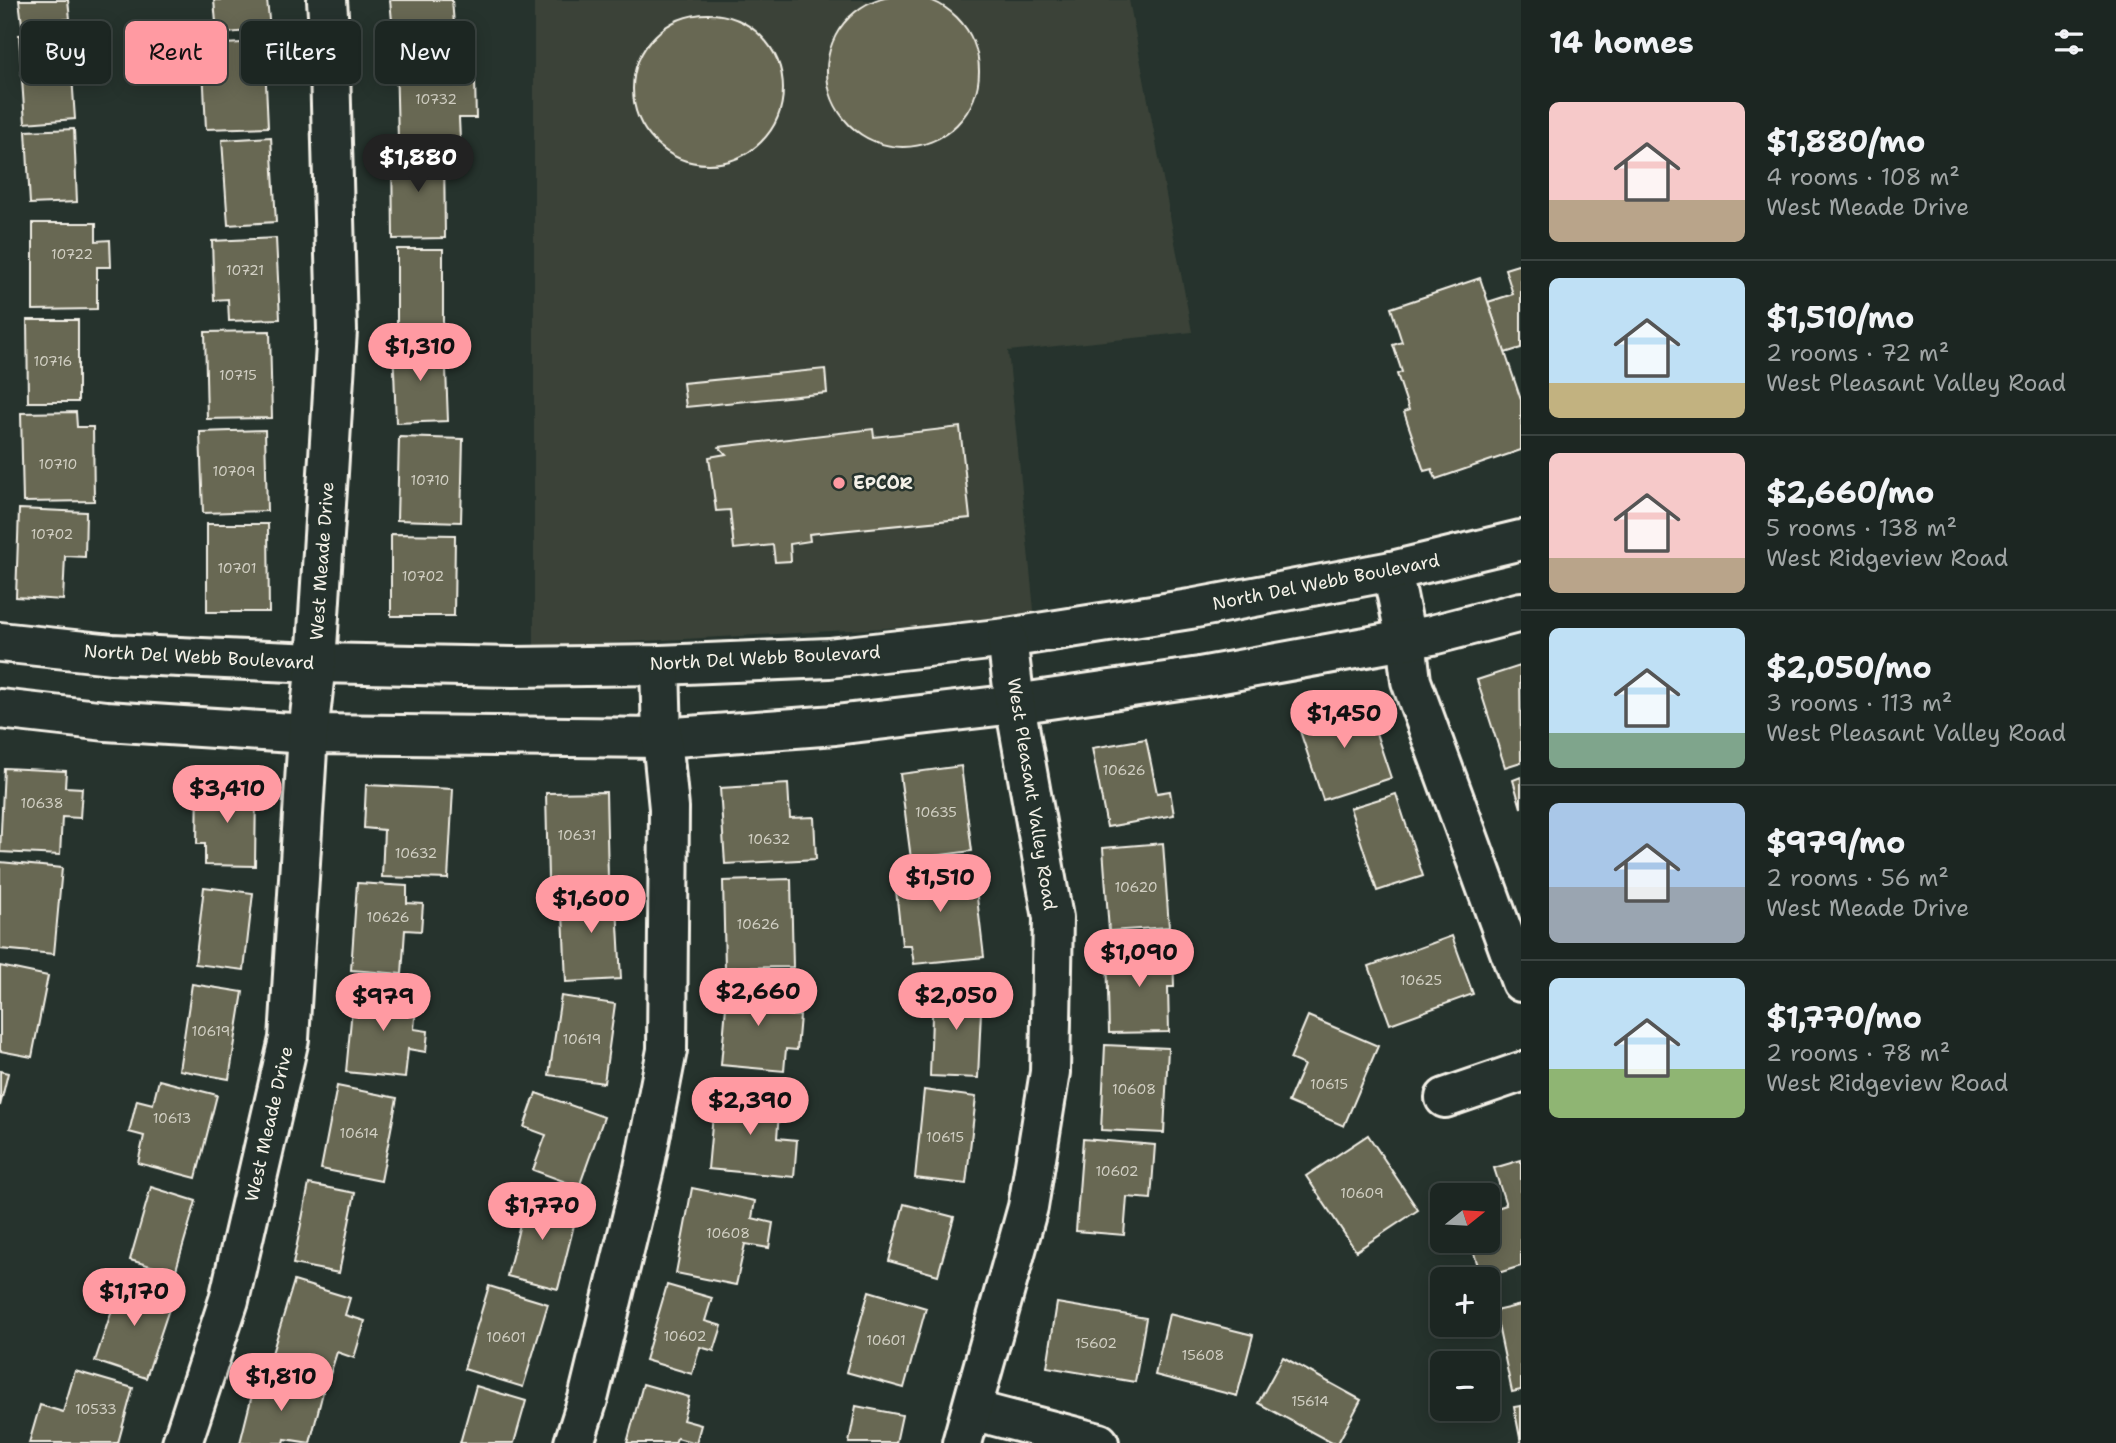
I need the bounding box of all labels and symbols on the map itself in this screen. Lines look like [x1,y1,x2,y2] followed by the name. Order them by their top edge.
[415,90,457,108] house number: 10732
[361,134,475,194] pin: $1,880
[51,245,93,263] house number: 10722
[226,261,264,279] house number: 10721
[363,324,477,383] pin: $1,310
[34,352,72,370] house number: 10716
[219,366,257,384] house number: 10715
[39,455,77,473] house number: 10710
[212,462,256,480] house number: 10709
[411,471,449,489] house number: 10710
[853,471,913,495] place label: EPCOR
[831,475,847,491] marker: EPCOR
[304,481,340,641] street label: West Meade Drive
[31,525,73,543] house number: 10702
[1210,548,1442,616] street label: North Del Webb Boulevard
[217,559,257,577] house number: 10701
[402,567,444,585] house number: 10702
[83,639,315,675] street label: North Del Webb Boulevard
[649,640,881,676] street label: North Del Webb Boulevard
[1002,676,1062,912] street label: West Pleasant Valley Road
[1287,690,1401,750] pin: $1,450
[1103,761,1145,779] house number: 10626
[170,766,284,825] pin: $3,410
[20,794,64,812] house number: 10638
[915,803,957,821] house number: 10635
[558,826,596,844] house number: 10631
[748,830,790,848] house number: 10632
[395,844,437,862] house number: 10632
[883,855,997,914] pin: $1,510
[534,876,648,935] pin: $1,600
[1114,878,1158,896] house number: 10620
[367,908,409,926] house number: 10626
[737,915,779,933] house number: 10626
[1082,930,1196,989] pin: $1,090
[701,968,815,1028] pin: $2,660
[1400,971,1442,989] house number: 10625
[899,972,1013,1032] pin: $2,050
[342,974,424,1033] pin: $979
[192,1022,230,1040] house number: 10619
[563,1030,601,1048] house number: 10619
[239,1044,299,1204] street label: West Meade Drive
[1310,1075,1348,1093] house number: 10615
[693,1078,807,1137] pin: $2,390
[1112,1080,1156,1098] house number: 10608
[153,1109,191,1127] house number: 10613
[340,1124,379,1142] house number: 10614
[926,1128,964,1146] house number: 10615
[1095,1162,1139,1180] house number: 10602
[485,1182,599,1242] pin: $1,770
[1430,1183,1500,1253] north arrow
[1340,1184,1384,1202] house number: 10609
[706,1224,750,1242] house number: 10608
[77,1268,191,1328] pin: $1,170
[663,1327,707,1345] house number: 10602
[486,1328,526,1346] house number: 10601
[866,1331,906,1349] house number: 10601
[1075,1334,1117,1352] house number: 15602
[1182,1346,1224,1364] house number: 15608
[224,1354,338,1413] pin: $1,810
[1291,1392,1329,1410] house number: 15614
[75,1400,117,1418] house number: 10533

